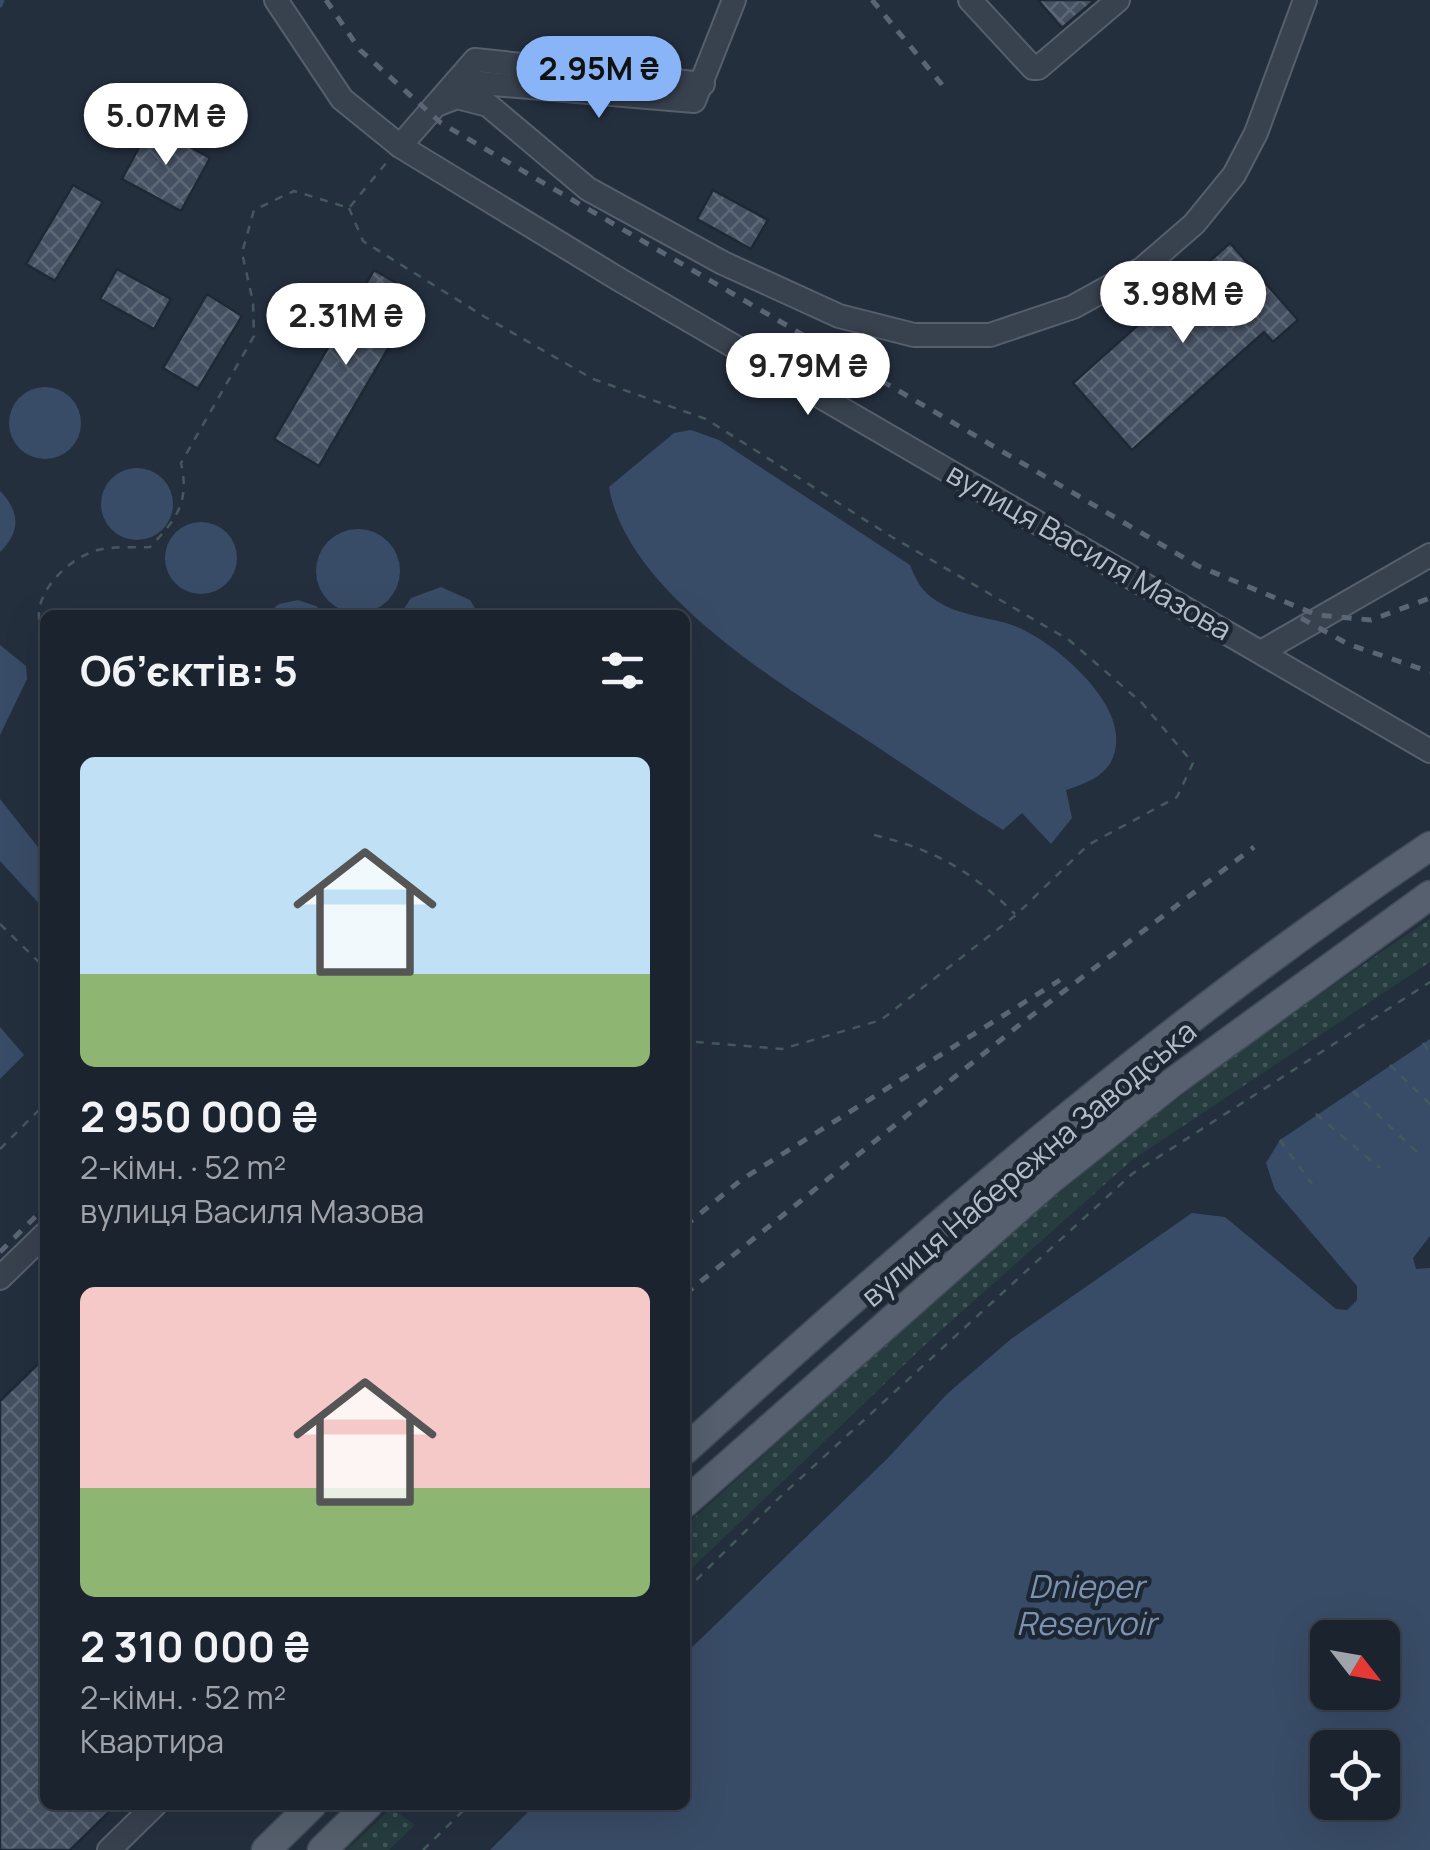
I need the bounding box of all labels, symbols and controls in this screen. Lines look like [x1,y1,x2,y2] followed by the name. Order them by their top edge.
[507,36,691,121] pin: 2.95M ₴
[538,46,660,90] text: 2.95M ₴
[74,83,258,168] pin: 5.07M ₴
[106,93,226,137] text: 5.07M ₴
[1091,261,1275,346] pin: 3.98M ₴
[1122,271,1244,315] text: 3.98M ₴
[254,283,438,368] pin: 2.31M ₴
[288,293,404,337] text: 2.31M ₴
[716,333,900,418] pin: 9.79M ₴
[748,343,868,387] text: 9.79M ₴
[940,452,1240,649] street label: вулиця Василя Мазова
[80,641,298,699] text: Об’єктів: 5
[595,643,650,698] icon: filters
[275,822,455,1002] icon: home
[852,1010,1204,1315] street label: вулиця Набережна Заводська
[80,1087,318,1145] text: 2 950 000 ₴
[80,1145,286,1189] text: 2-кімн. · 52 m²
[80,1189,424,1233] text: вулиця Василя Мазова
[275,1352,455,1532] icon: home
[1016,1564,1160,1645] water label: Dnieper Reservoir
[80,1617,310,1675] text: 2 310 000 ₴
[1310,1620,1400,1710] north arrow
[1310,1620,1400,1820] map controls
[80,1675,286,1719] text: 2-кімн. · 52 m²
[80,1719,224,1763] text: Квартира
[1310,1730,1400,1820] button: locate

